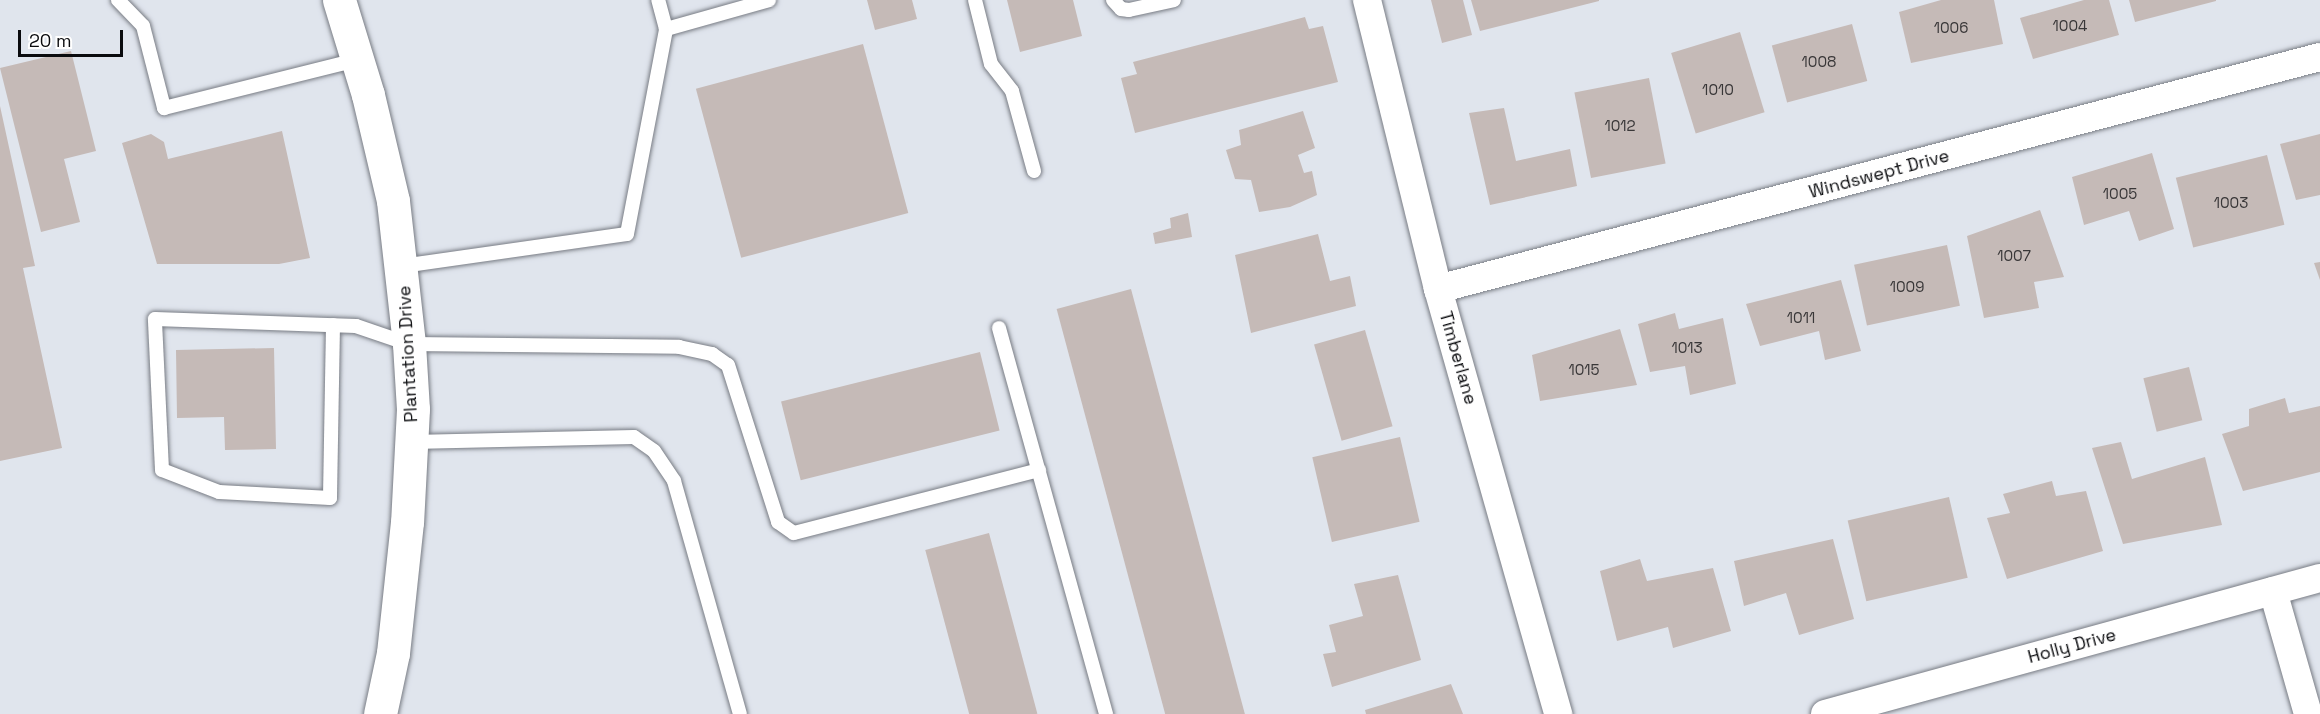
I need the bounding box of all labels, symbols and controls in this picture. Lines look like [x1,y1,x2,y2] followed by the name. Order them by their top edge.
[2053,17,2087,35] house number: 1004
[21,18,126,56] scale bar
[1934,19,1968,37] house number: 1006
[29,29,72,52] text: 20 m
[1802,53,1836,71] house number: 1008
[1702,81,1734,99] house number: 1010
[1604,117,1636,135] house number: 1012
[1807,145,1951,203] street label: Windswept Drive
[2103,185,2137,203] house number: 1005
[2214,194,2248,212] house number: 1003
[1997,247,2031,265] house number: 1007
[1890,278,1924,296] house number: 1009
[394,285,422,423] street label: Plantation Drive
[1434,309,1482,407] street label: Timberlane
[1787,309,1815,327] house number: 1011
[1671,339,1703,357] house number: 1013
[1568,361,1600,379] house number: 1015
[2025,624,2119,668] street label: Holly Drive

